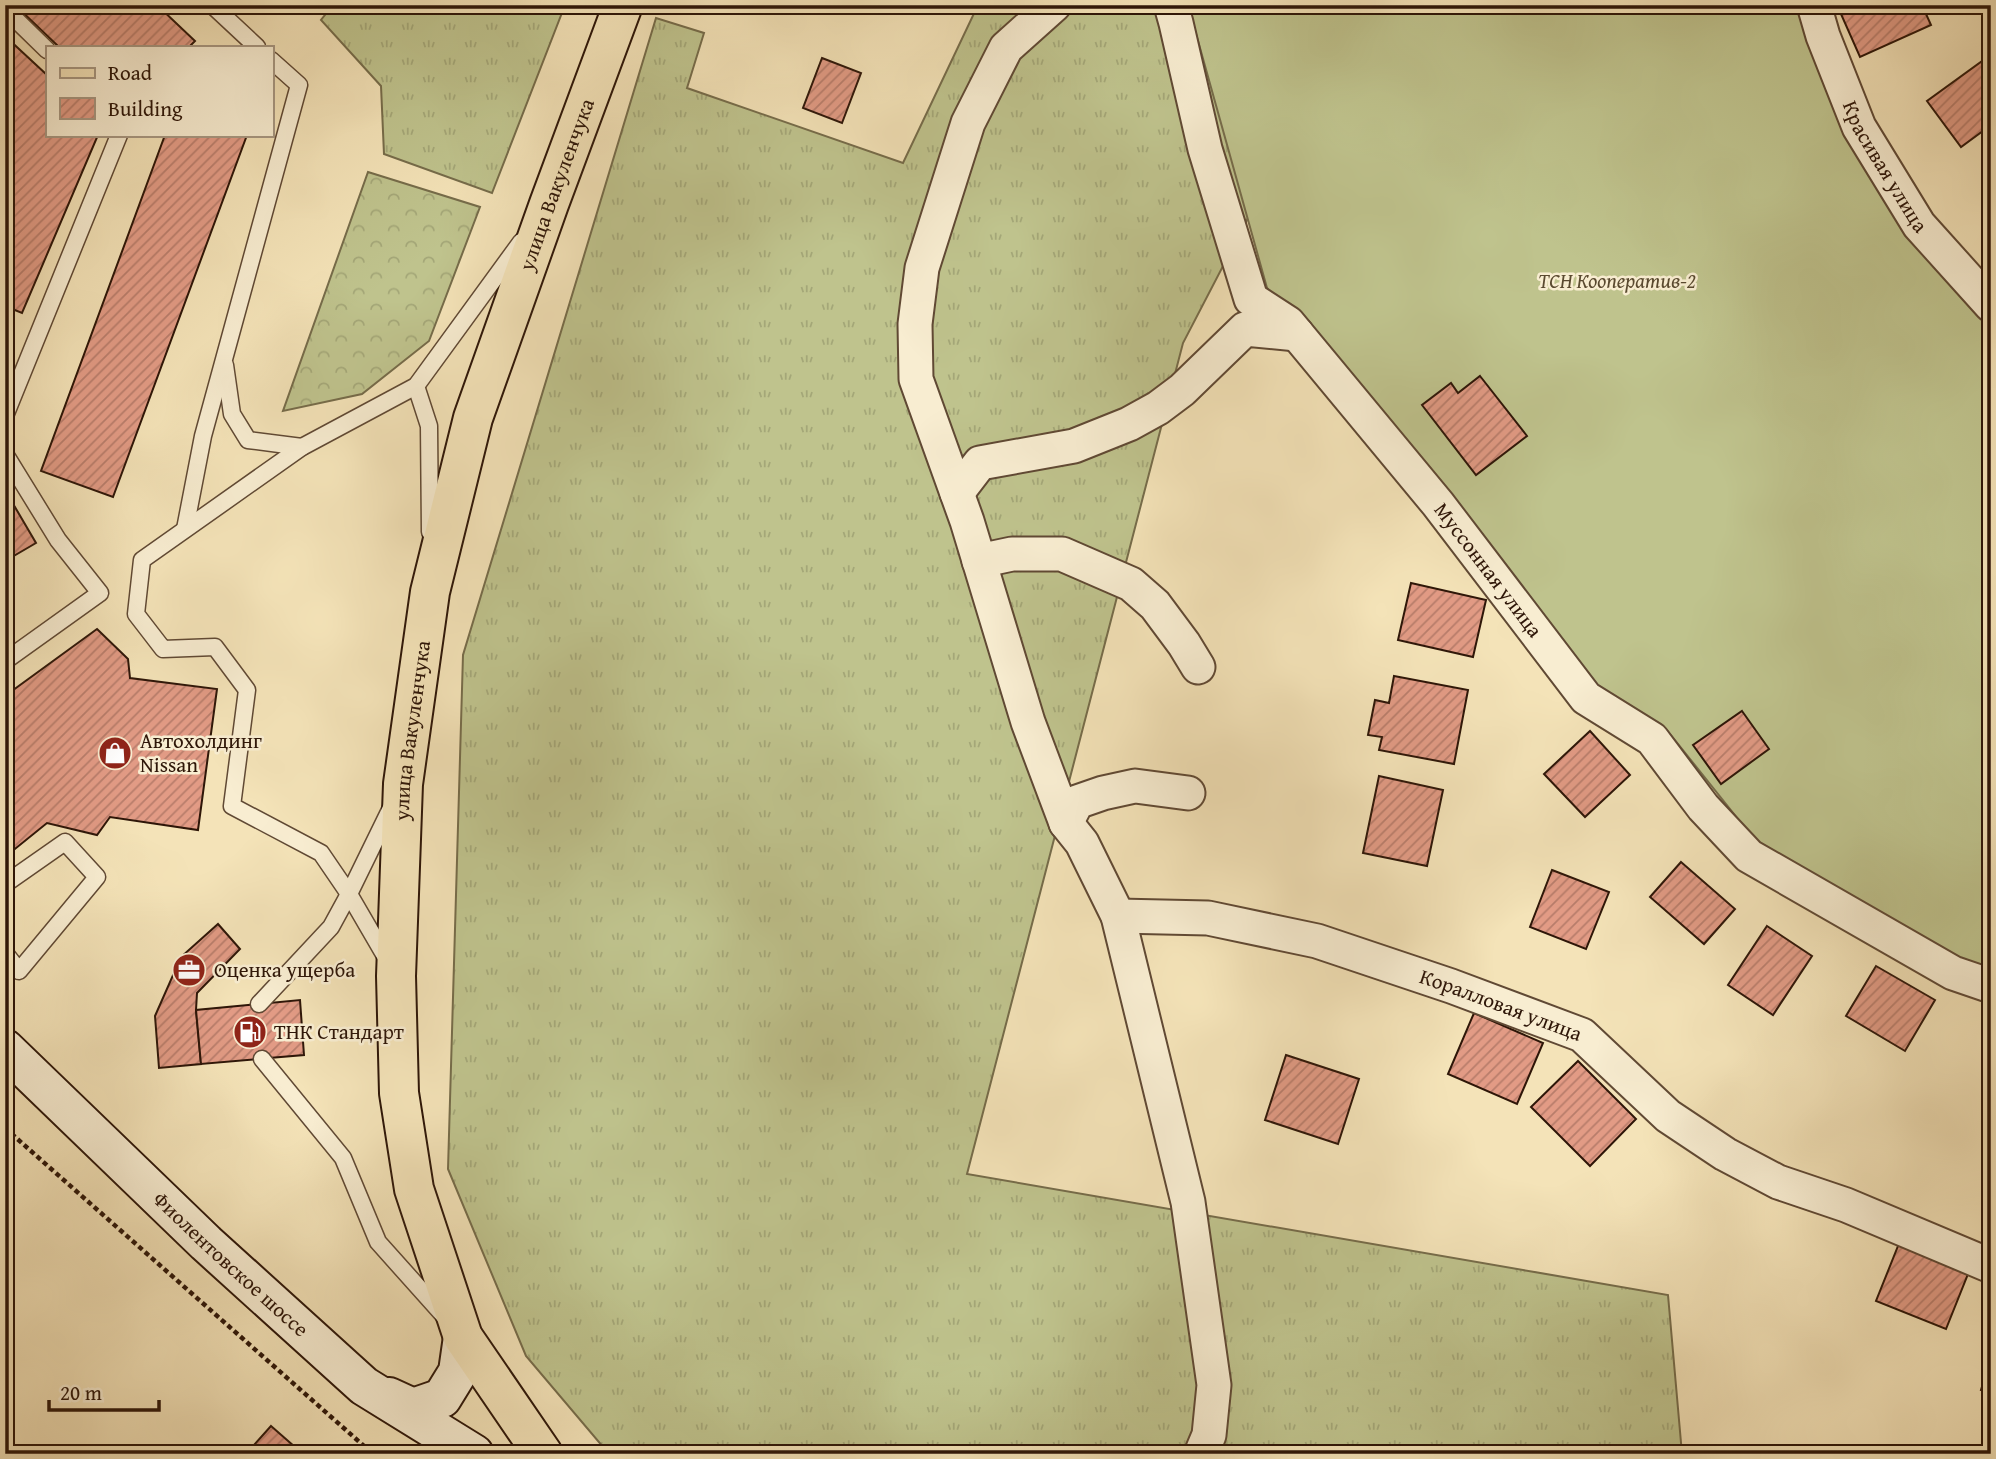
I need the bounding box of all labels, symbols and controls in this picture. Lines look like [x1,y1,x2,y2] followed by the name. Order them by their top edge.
[46,46,273,136] legend
[108,57,153,88] text: Road
[108,93,183,124] text: Building
[510,94,602,276] street label: улица Вакуленчука
[1835,96,1935,240] street label: Красивая улица
[1538,265,1696,296] park label: ТСН Кооператив-2
[1427,495,1550,644] street label: Муссонная улица
[386,638,438,822] street label: улица Вакуленчука
[140,725,262,780] place label: Автохолдинг Nissan
[96,734,134,772] shop icon: Автохолдинг Nissan
[170,951,208,989] office icon: Оценка ущерба
[214,954,355,985] place label: Оценка ущерба
[1416,961,1587,1049] street label: Коралловая улица
[231,1013,269,1051] fuel station icon: ТНК Стандарт
[274,1016,404,1047] place label: ТНК Стандарт
[146,1184,316,1344] street label: Фиолентовское шоссе
[49,1368,159,1412] scale bar
[60,1377,102,1408] text: 20 m

